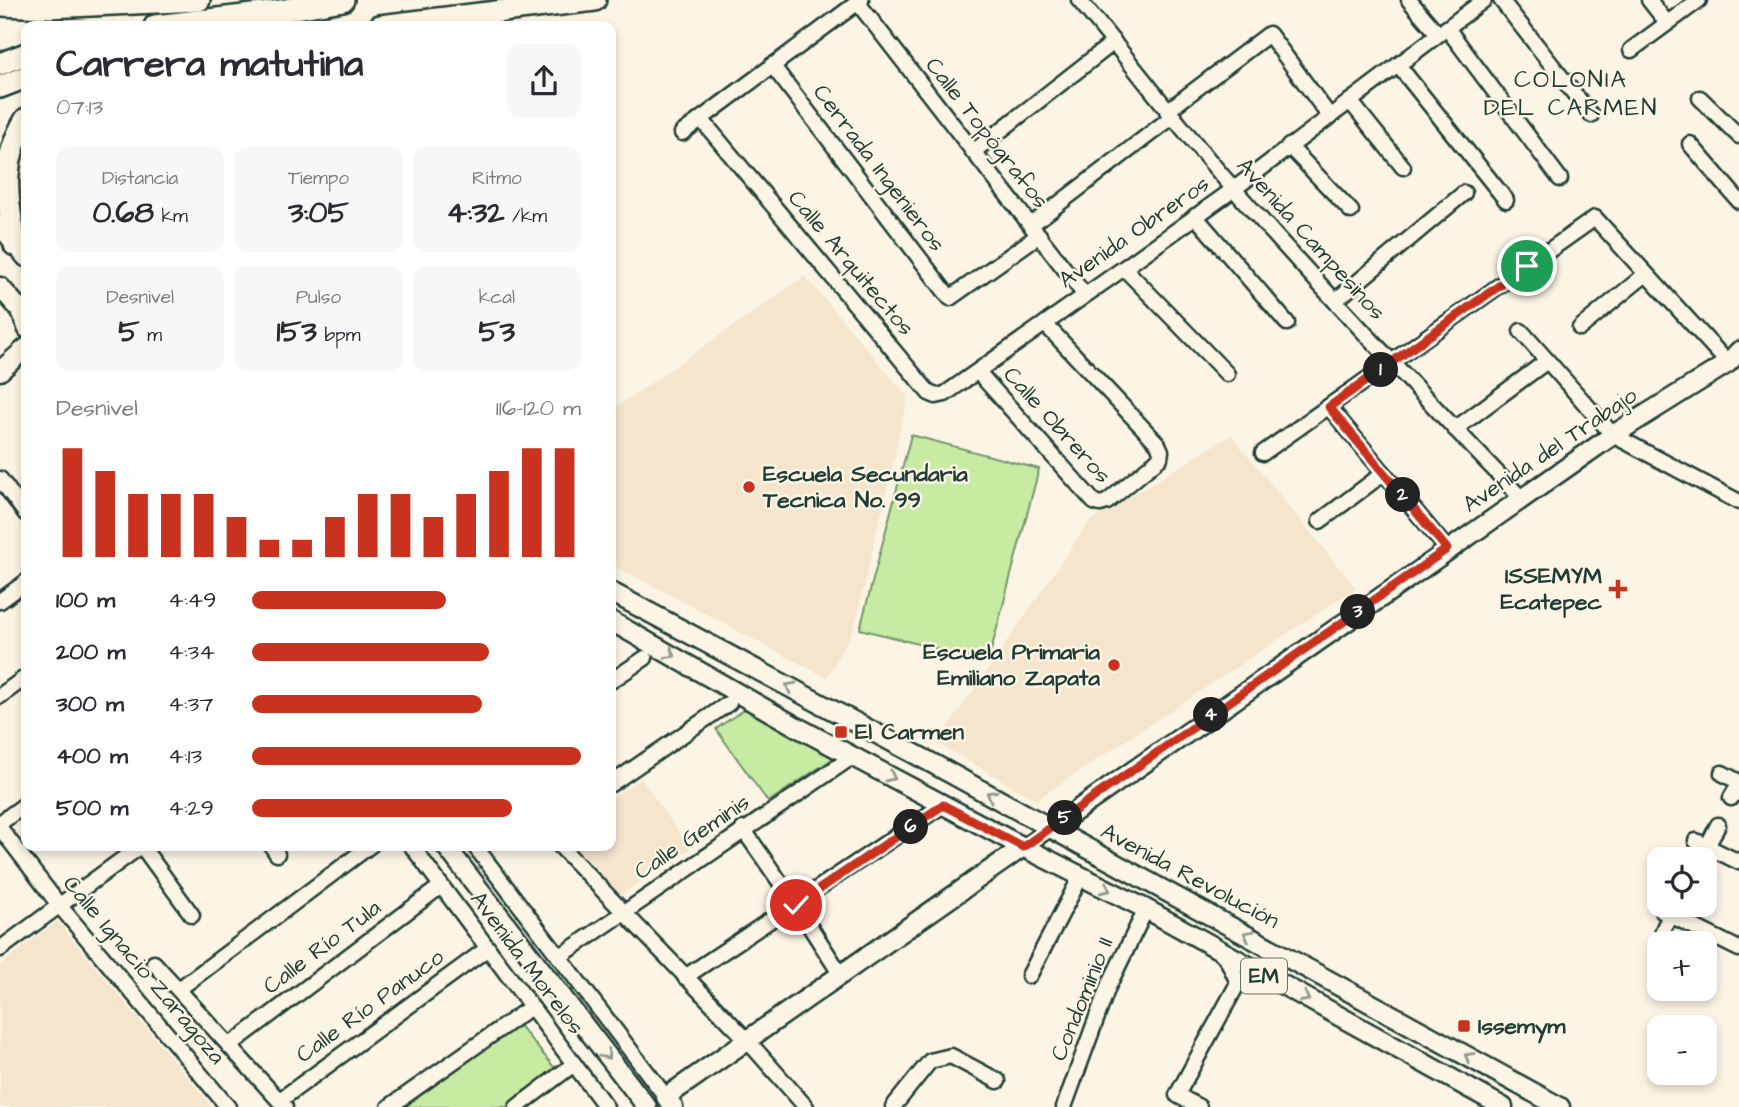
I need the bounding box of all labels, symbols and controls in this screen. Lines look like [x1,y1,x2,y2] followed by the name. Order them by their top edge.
[56,39,363,91] text: Carrera matutina
[507,44,581,118] button: share
[917,51,1056,216] street label: Calle Topógrafos
[1484,63,1658,125] district label: COLONIA DEL CARMEN
[805,78,953,259] street label: Cerrada Ingenieros
[56,91,103,123] text: 07:13
[1229,151,1393,327] street label: Avenida Campesinos
[102,165,178,192] text: Distancia
[288,165,349,192] text: Tiempo
[472,165,522,192] text: Ritmo
[1052,168,1216,296] street label: Avenida Obreros
[780,183,922,343] street label: Calle Arquitectos
[92,192,154,234] text: 0.68
[288,192,349,234] text: 3:05
[447,192,504,234] text: 4:32
[154,203,188,230] text: km
[504,203,547,230] text: /km
[1497,236,1557,296] pin
[1508,247,1546,285] icon: arrive
[106,284,174,311] text: Desnivel
[296,284,341,311] text: Pulso
[479,284,515,311] text: kcal
[118,311,140,353] text: 5
[277,311,317,353] text: 153
[479,311,515,353] text: 53
[140,322,162,349] text: m
[317,322,360,349] text: bpm
[1364,352,1398,388] pin: 1
[1379,356,1382,383] text: 1
[996,359,1118,491] street label: Calle Obreros
[1456,380,1644,520] street label: Avenida del Trabajo
[56,392,138,424] text: Desnivel
[496,392,581,424] text: 116–120 m
[762,458,968,516] place label: Escuela Secundaria Tecnica No. 99
[1386,477,1420,512] pin: 2
[741,479,757,495] marker: Escuela Secundaria Tecnica No. 99
[1397,481,1408,508] text: 2
[1501,560,1602,618] place label: ISSEMYM Ecatepec
[1608,579,1628,599] marker: ISSEMYM Ecatepec
[56,584,115,616] text: 100 m
[168,584,216,616] text: 4:49
[1340,594,1376,630] pin: 3
[1353,598,1362,625] text: 3
[56,636,125,668] text: 200 m
[168,636,215,668] text: 4:34
[923,636,1100,694] place label: Escuela Primaria Emiliano Zapata
[663,646,676,659] one-way arrow
[1106,657,1122,673] marker: Escuela Primaria Emiliano Zapata
[785,682,798,696] one-way arrow
[56,688,124,720] text: 300 m
[168,688,213,720] text: 4:37
[1194,698,1228,732] pin: 4
[1204,701,1217,728] text: 4
[855,716,964,748] place label: El Carmen
[833,724,849,740] marker: El Carmen
[56,740,128,772] text: 400 m
[168,740,202,772] text: 4:13
[883,768,896,782] one-way arrow
[628,787,756,887] street label: Calle Geminis
[985,790,998,804] one-way arrow
[56,792,128,824] text: 500 m
[168,792,214,824] text: 4:29
[1048,800,1082,836] pin: 5
[1058,804,1071,831] text: 5
[894,810,928,844] pin: 6
[905,813,916,840] text: 6
[1095,815,1285,937] street label: Avenida Revolución
[1647,847,1717,1085] map controls
[1647,847,1717,917] button: locate
[55,869,233,1072] street label: Calle Ignacio Zaragoza
[766,875,826,935] pin
[1099,880,1111,894] one-way arrow
[462,885,592,1041] street label: Avenida Morelos
[777,886,815,924] icon: check
[256,892,388,1002] street label: Calle Río Tula
[1243,930,1255,943] one-way arrow
[1647,931,1717,1001] button: +
[1043,932,1121,1066] street label: Condominio II
[289,941,451,1071] street label: Calle Río Panuco
[1241,958,1287,993] road number: EM
[1298,990,1310,1004] one-way arrow
[1478,1010,1567,1044] place label: Issemym
[1647,1015,1717,1085] button: −
[1456,1018,1472,1034] marker: Issemym
[598,1047,611,1059] one-way arrow
[1463,1052,1476,1065] one-way arrow

